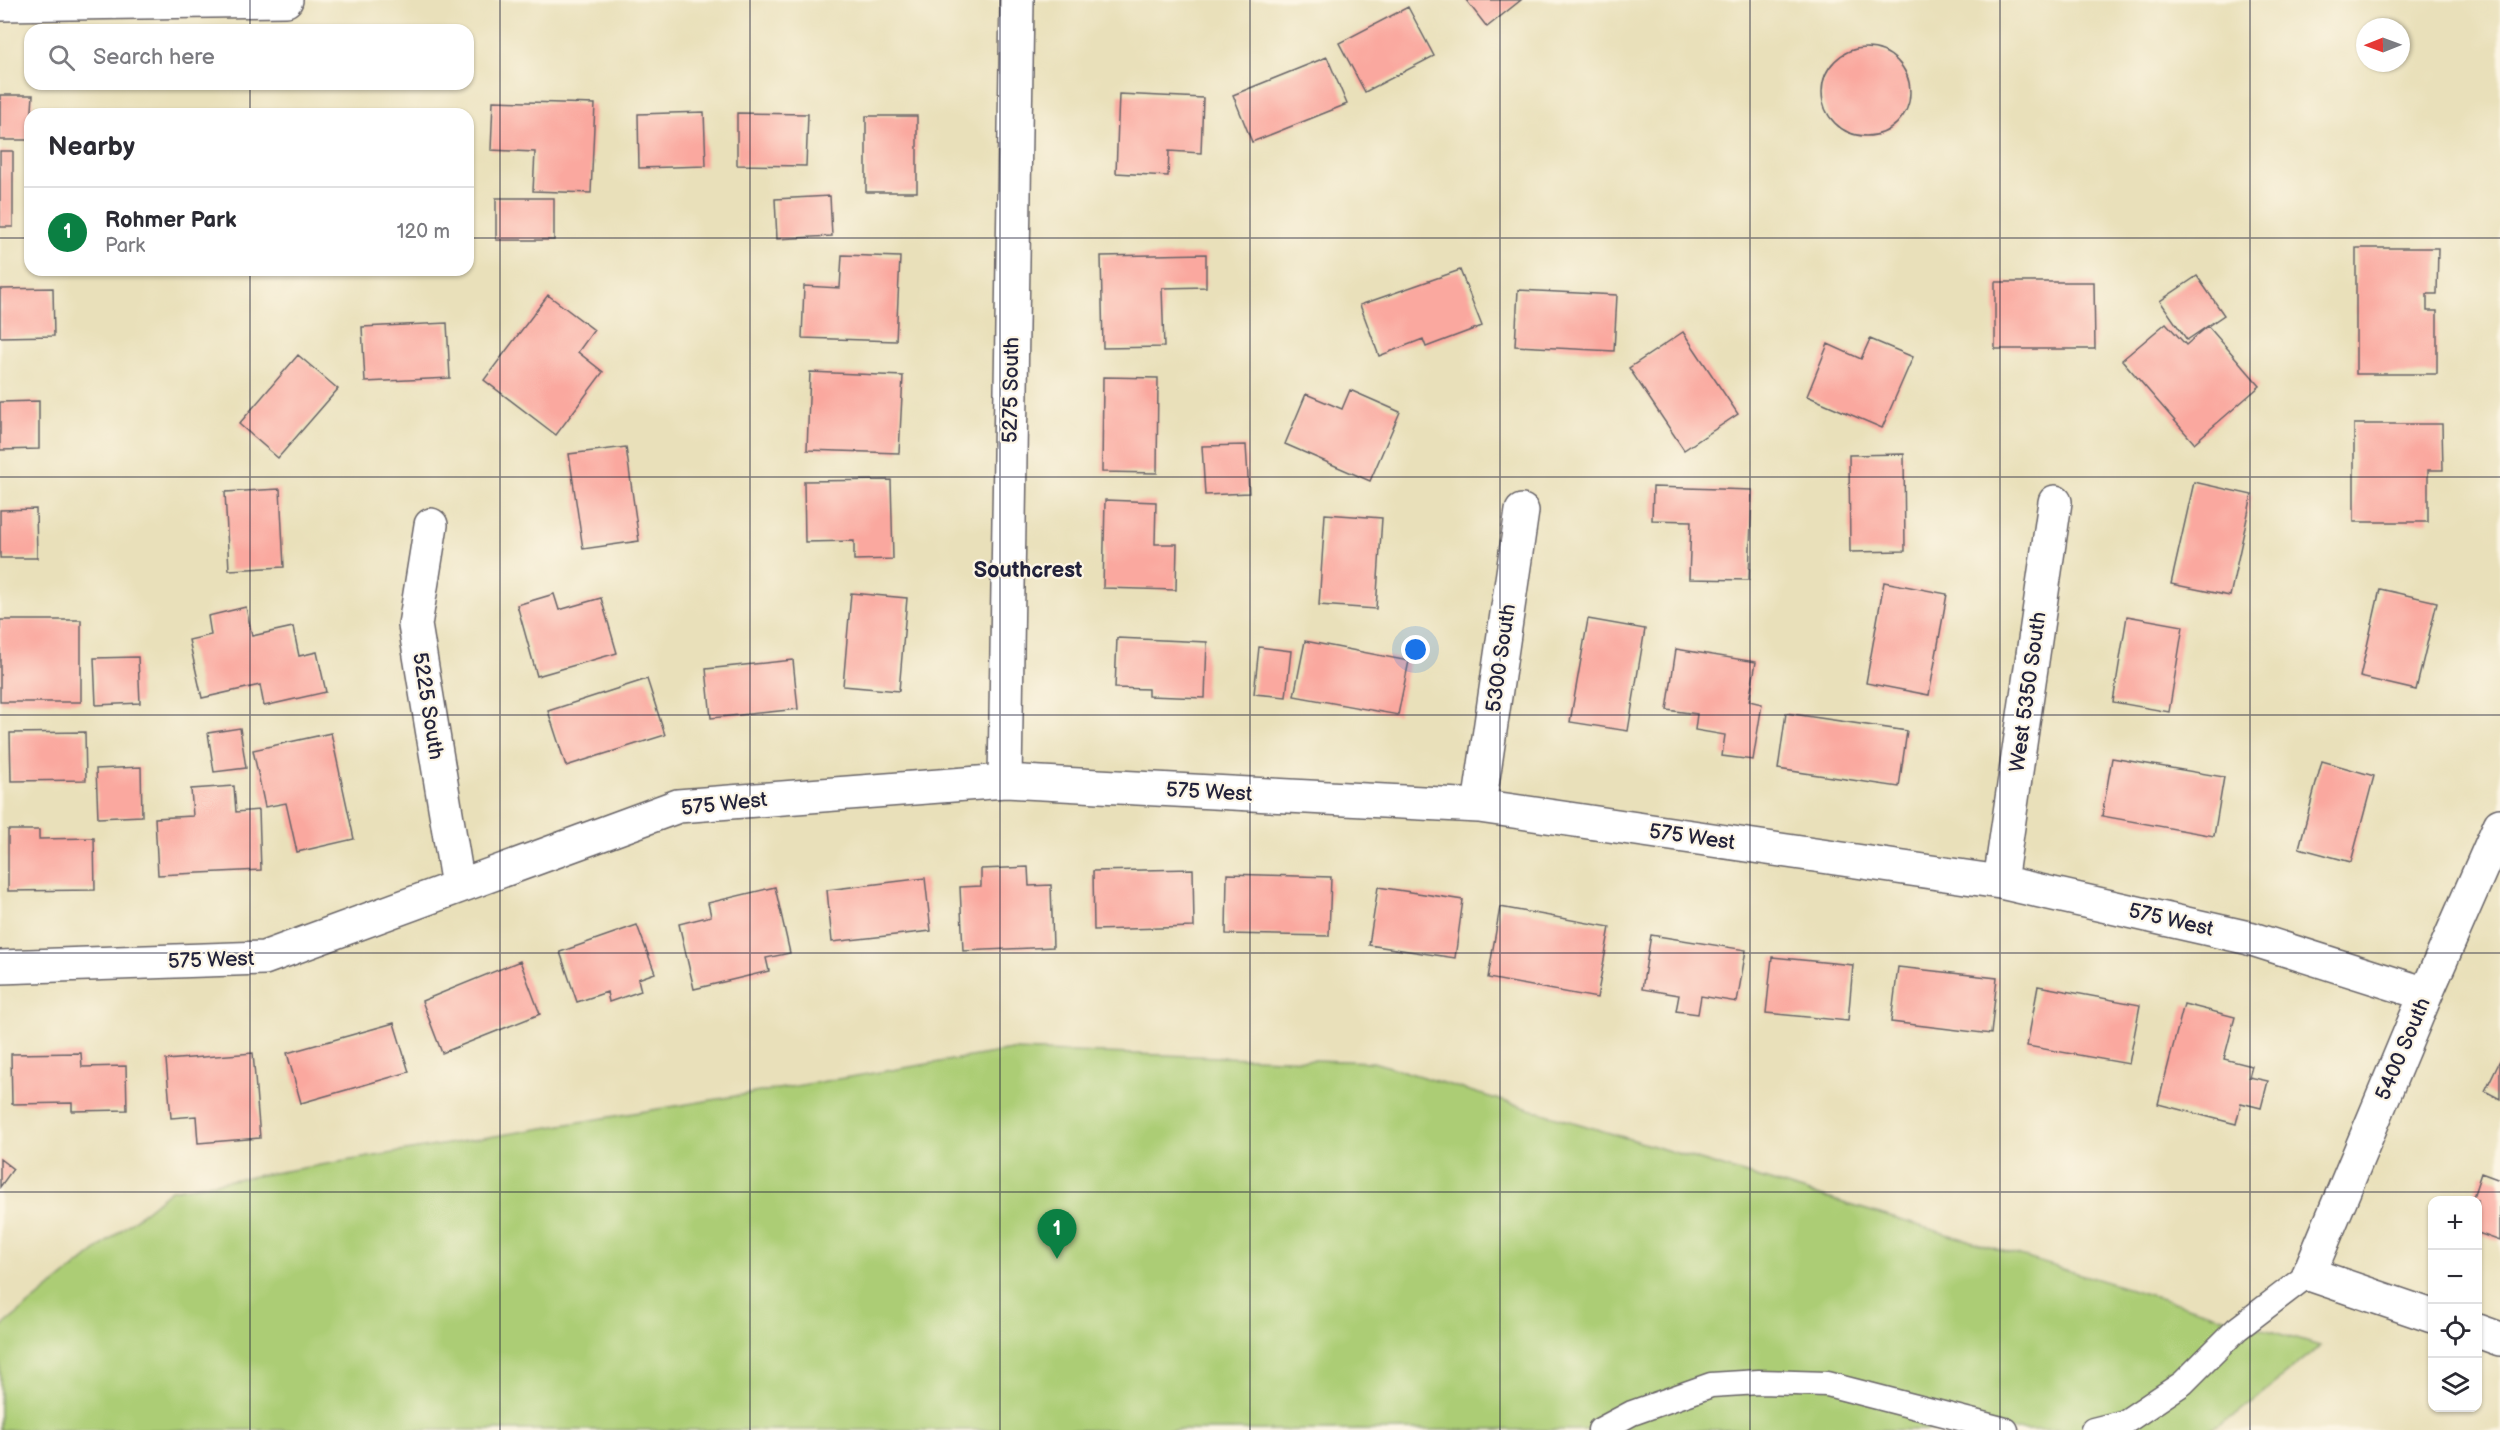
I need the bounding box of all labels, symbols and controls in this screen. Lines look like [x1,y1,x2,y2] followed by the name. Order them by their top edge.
[2356,18,2410,72] north arrow
[24,24,474,90] search box
[45,41,78,74] icon: search
[93,44,215,71] text: Search here
[48,132,135,163] text: Nearby
[105,207,236,234] text: Rohmer Park
[63,220,72,244] text: 1
[397,220,450,244] text: 120 m
[105,234,145,258] text: Park
[998,337,1024,443] street label: 5275 South
[974,557,1083,584] district label: Southcrest
[1481,602,1521,714] street label: 5300 South
[2004,610,2052,774] street label: West 5350 South
[1401,635,1430,664] your location
[407,651,449,761] street label: 5225 South
[1165,777,1253,807] street label: 575 West
[680,787,769,821] street label: 575 West
[1647,819,1737,855] street label: 575 West
[2126,898,2216,942] street label: 575 West
[167,946,255,974] street label: 575 West
[2370,994,2436,1104] street label: 5400 South
[2428,1196,2482,1412] map controls
[2428,1196,2482,1250] button: +
[1038,1210,1076,1259] pin: 1
[2428,1250,2482,1304] button: −
[2428,1304,2482,1358] button: locate
[2428,1358,2482,1412] button: layers

